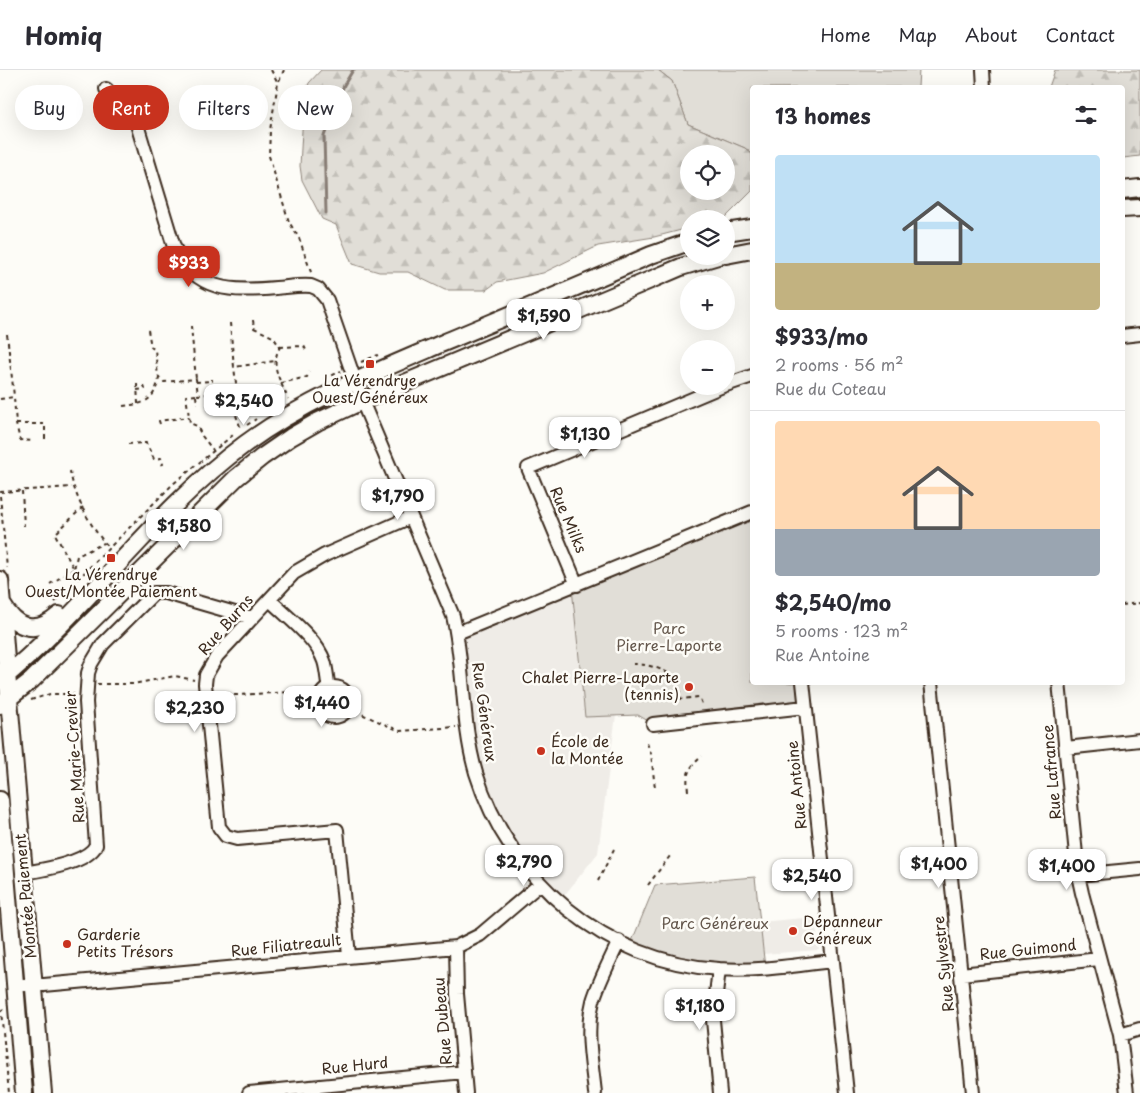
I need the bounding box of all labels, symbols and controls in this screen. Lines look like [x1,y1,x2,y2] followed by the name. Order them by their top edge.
[25,17,102,53] text: Homiq
[820,21,870,48] text: Home
[898,21,937,48] text: Map
[965,21,1017,48] text: About
[1045,21,1115,48] text: Contact
[15,85,83,130] chip: Buy
[93,85,169,130] chip: Rent
[179,85,268,130] chip: Filters
[278,85,352,130] chip: New
[775,99,871,131] text: 13 homes
[1072,101,1100,129] icon: filters
[680,145,735,395] map controls
[680,145,735,200] button: locate
[893,188,983,278] icon: home
[680,210,735,265] button: layers
[159,246,219,288] pin: $933
[169,250,209,274] text: $933
[680,275,735,330] button: +
[503,298,585,341] pin: $1,590
[517,303,571,327] text: $1,590
[775,320,868,352] text: $933/mo
[680,340,735,395] button: −
[775,352,904,376] text: 2 rooms · 56 m²
[364,358,376,370] marker: La Vérendrye Ouest/Généreux
[312,368,428,408] place label: La Vérendrye Ouest/Généreux
[775,376,886,400] text: Rue du Coteau
[203,384,285,426] pin: $2,540
[215,388,273,412] text: $2,540
[544,416,626,459] pin: $1,130
[560,421,610,445] text: $1,130
[893,453,983,543] icon: home
[357,478,439,521] pin: $1,790
[372,483,424,507] text: $1,790
[545,483,594,556] street label: Rue Milks
[143,508,225,551] pin: $1,580
[157,513,211,537] text: $1,580
[105,552,117,564] marker: La Vérendrye Ouest/Montée Paiement
[25,562,197,602] place label: La Vérendrye Ouest/Montée Paiement
[775,586,891,618] text: $2,540/mo
[192,588,258,659] street label: Rue Burns
[616,616,722,656] park label: Parc Pierre-Laporte
[775,618,908,642] text: 5 rooms · 123 m²
[775,642,870,666] text: Rue Antoine
[467,661,504,763] street label: Rue Généreux
[522,665,679,705] place label: Chalet Pierre-Laporte (tennis)
[683,681,695,693] marker: Chalet Pierre-Laporte (tennis)
[281,686,363,728] pin: $1,440
[57,690,90,824] street label: Rue Marie-Crevier
[154,690,236,733] pin: $2,230
[294,690,350,714] text: $1,440
[166,695,224,719] text: $2,230
[1035,724,1066,821] street label: Rue Lafrance
[551,729,624,769] place label: École de la Montée
[779,740,812,831] street label: Rue Antoine
[535,745,547,757] marker: École de la Montée
[8,833,41,960] street label: Montée Paiement
[483,844,565,887] pin: $2,790
[898,846,980,889] pin: $1,400
[1026,848,1108,891] pin: $1,400
[496,849,552,873] text: $2,790
[911,851,967,875] text: $1,400
[1039,853,1095,877] text: $1,400
[771,858,853,901] pin: $2,540
[783,863,841,887] text: $2,540
[803,909,883,949] place label: Dépanneur Généreux
[661,911,769,934] park label: Parc Généreux
[926,915,959,1013] street label: Rue Sylvestre
[77,922,174,962] place label: Garderie Petits Trésors
[787,925,799,937] marker: Dépanneur Généreux
[230,927,342,962] street label: Rue Filiatreault
[978,932,1077,965] street label: Rue Guimond
[61,938,73,950] marker: Garderie Petits Trésors
[426,976,457,1066] street label: Rue Dubeau
[659,988,741,1031] pin: $1,180
[675,993,725,1017] text: $1,180
[320,1050,389,1079] street label: Rue Hurd

